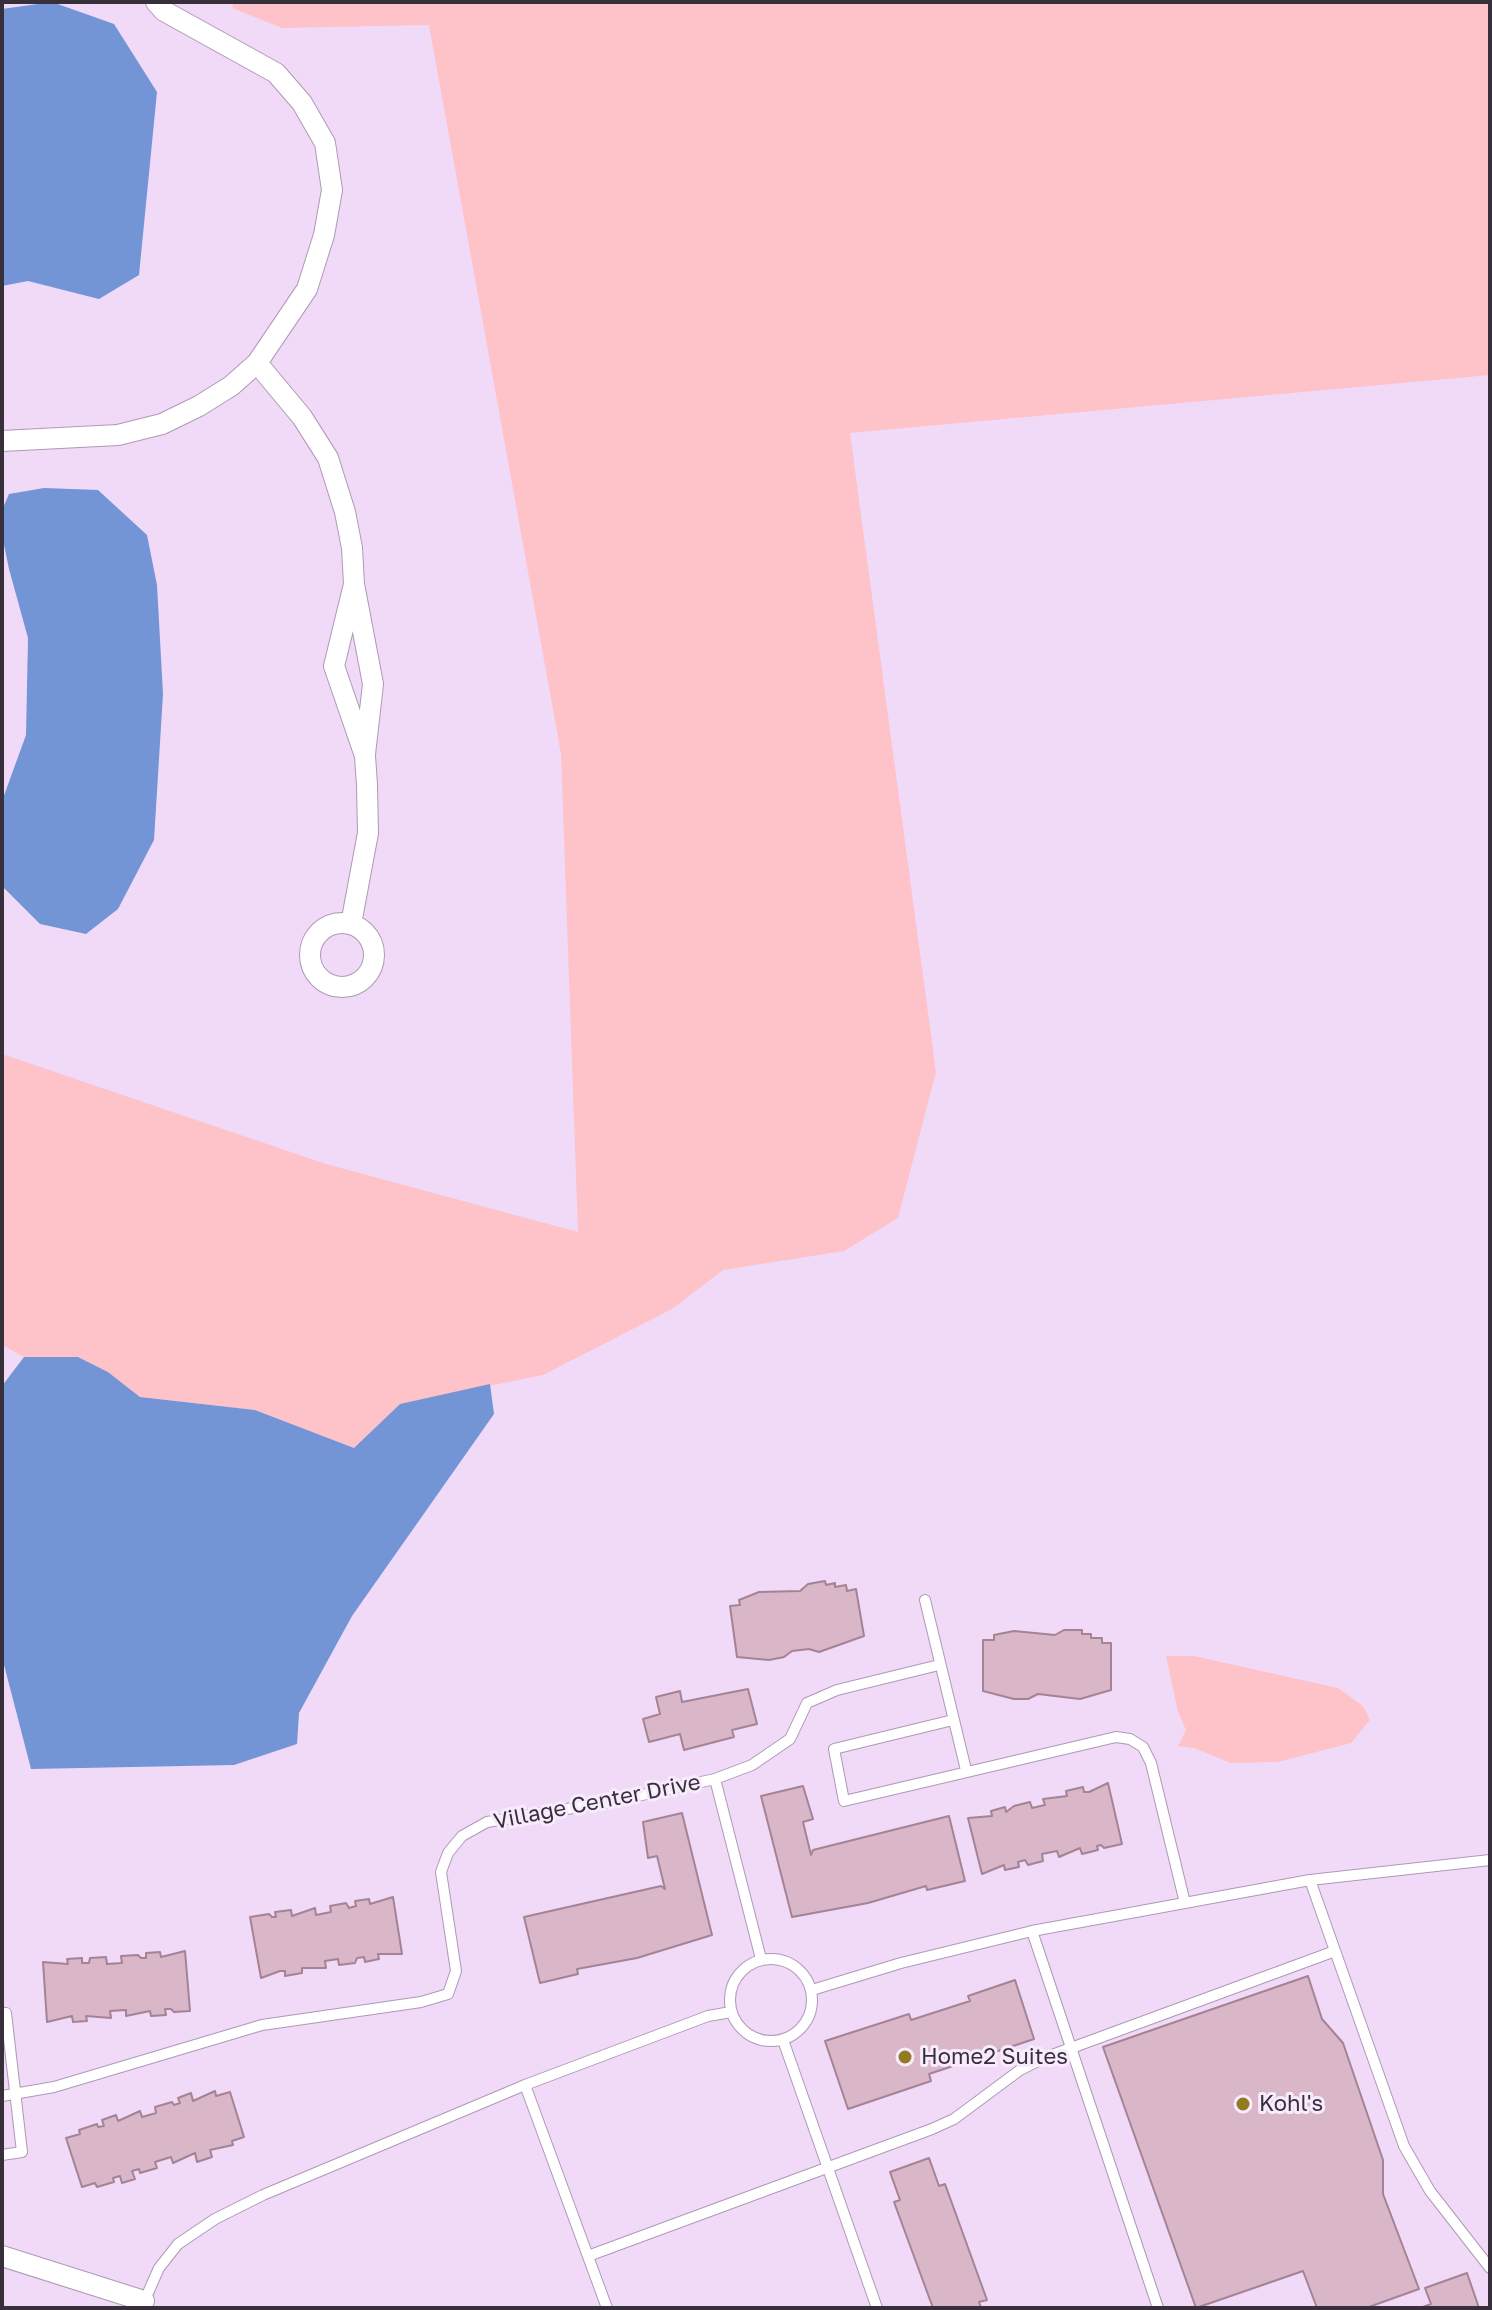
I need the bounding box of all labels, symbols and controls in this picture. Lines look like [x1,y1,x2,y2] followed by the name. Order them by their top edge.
[491,1769,703,1835] street label: Village Center Drive
[921,2044,1068,2070] place label: Home2 Suites
[896,2048,914,2066] marker: Home2 Suites
[1259,2091,1323,2117] place label: Kohl's
[1234,2095,1252,2113] marker: Kohl's

